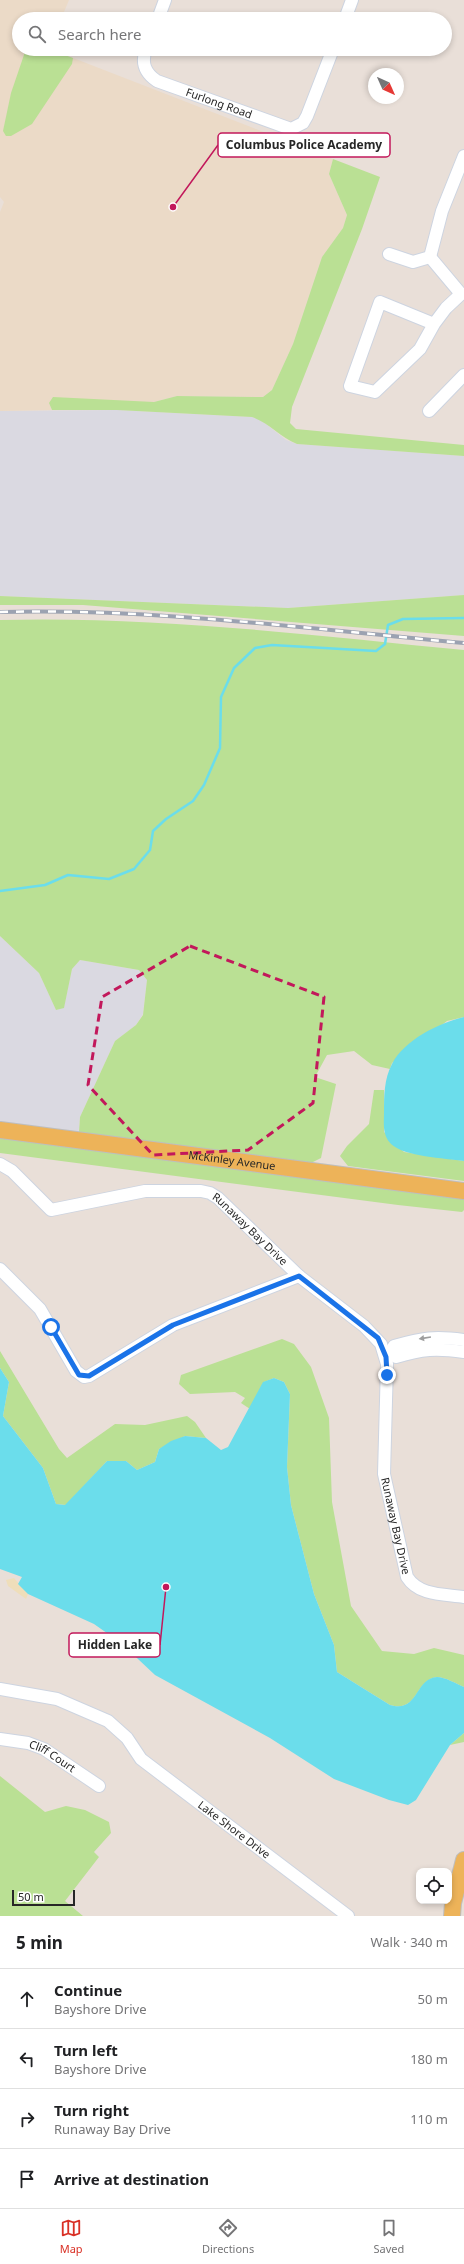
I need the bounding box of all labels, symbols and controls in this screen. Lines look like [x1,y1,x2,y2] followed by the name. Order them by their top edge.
[12,12,452,56] search box
[26,23,48,45] icon: search
[58,24,141,44] text: Search here
[368,68,404,104] north arrow
[184,84,254,122] street label: Furlong Road
[218,133,390,157] callout: Columbus Police Academy
[226,136,382,153] text: Columbus Police Academy
[188,1147,277,1173] street label: McKinley Avenue
[210,1189,291,1268] street label: Runaway Bay Drive
[42,1318,60,1336] route start
[419,1335,431,1341] one-way arrow
[378,1366,396,1384] route end
[378,1476,414,1576] street label: Runaway Bay Drive
[69,1633,160,1657] callout: Hidden Lake
[78,1636,152,1653] text: Hidden Lake
[27,1736,79,1775] street label: Cliff Court
[195,1797,274,1862] street label: Lake Shore Drive
[416,1868,452,1904] map controls
[416,1868,452,1904] button: locate
[12,1888,75,1907] scale bar
[18,1889,44,1904] text: 50 m
[16,1931,63,1954] text: 5 min
[370,1933,448,1951] text: Walk · 340 m
[54,1980,122,2000] text: Continue
[16,1988,38,2010] icon: ahead
[418,1990,448,2008] text: 50 m
[54,2000,146,2018] text: Bayshore Drive
[54,2040,118,2060] text: Turn left
[16,2048,38,2070] icon: left
[410,2050,448,2068] text: 180 m
[54,2060,146,2078] text: Bayshore Drive
[54,2100,129,2120] text: Turn right
[16,2108,38,2130] icon: right
[410,2110,448,2128] text: 110 m
[54,2120,171,2138] text: Runaway Bay Drive
[16,2168,38,2190] icon: arrive
[54,2169,209,2189] text: Arrive at destination
[60,2217,83,2256] tab: Map
[202,2217,254,2256] tab: Directions
[374,2217,404,2256] tab: Saved

